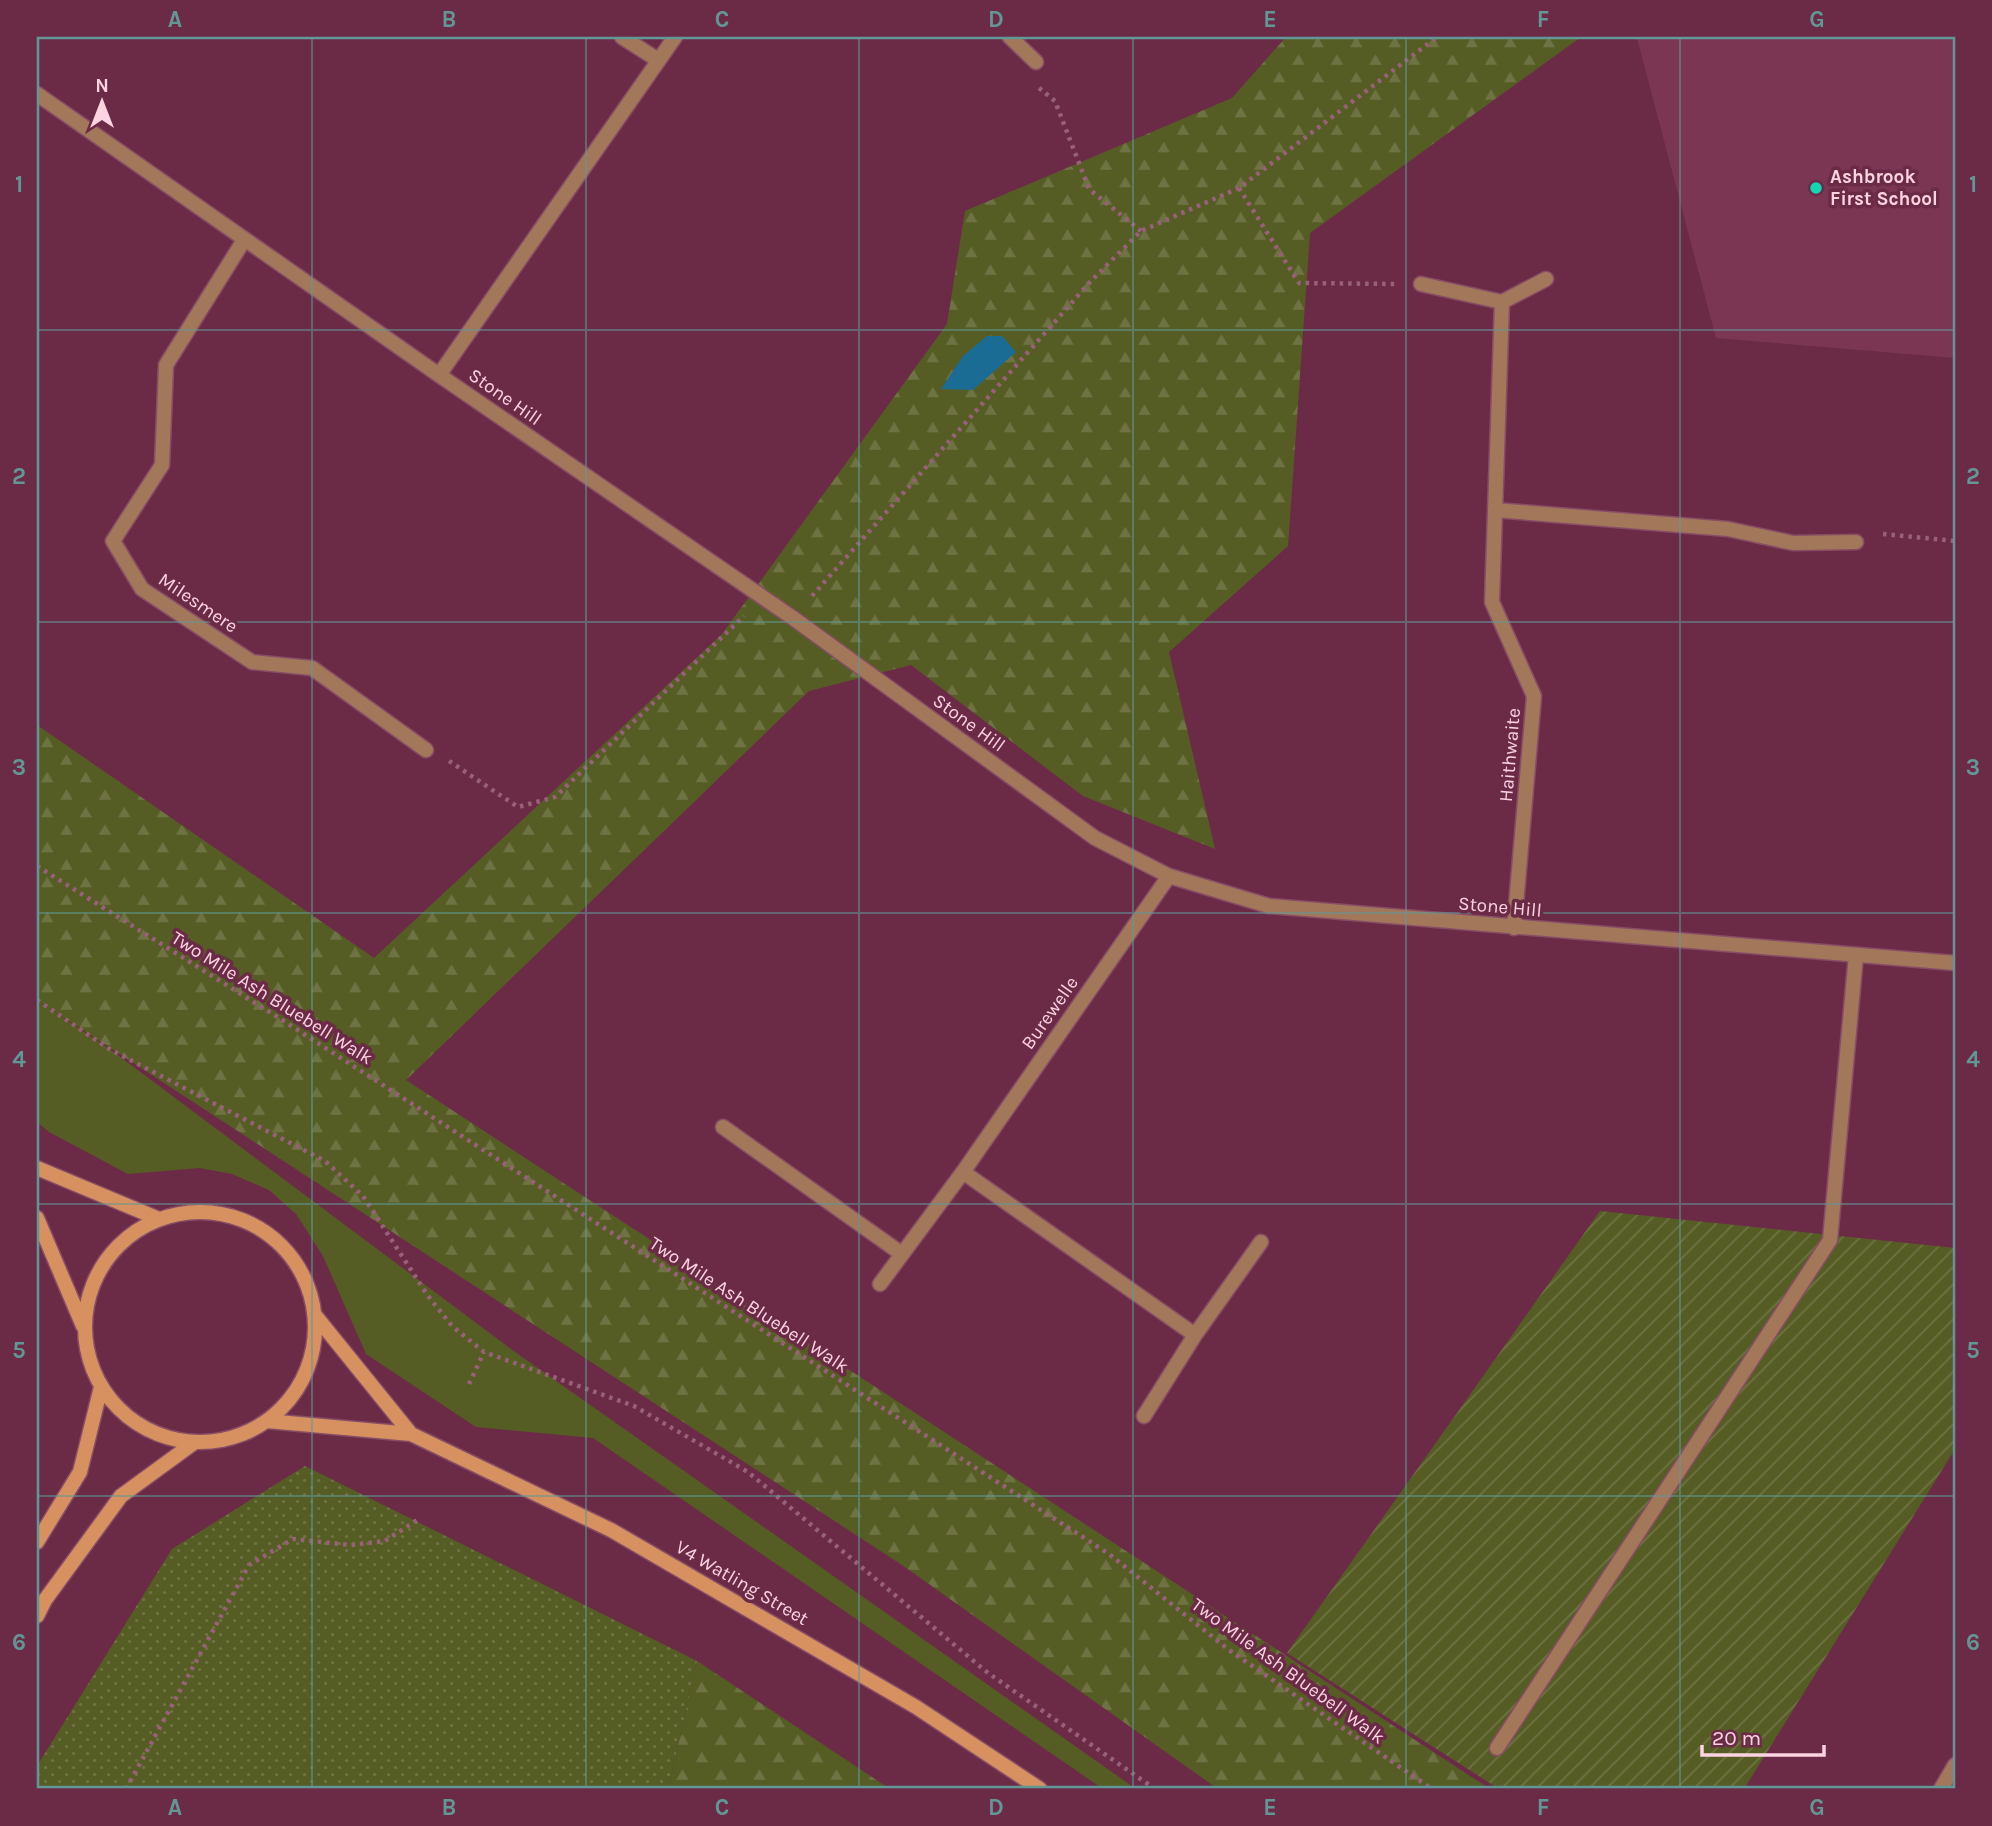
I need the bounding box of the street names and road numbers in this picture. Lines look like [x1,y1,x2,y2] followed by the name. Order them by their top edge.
[464,364,546,430] street label: Stone Hill
[154,568,242,638] street label: Milesmere
[929,689,1009,757] street label: Stone Hill
[1495,707,1525,803] street label: Haithwaite
[1457,892,1543,922] street label: Stone Hill
[167,927,377,1069] street label: Two Mile Ash Bluebell Walk
[1017,972,1083,1054] street label: Burewelle
[645,1232,853,1378] street label: Two Mile Ash Bluebell Walk
[672,1536,812,1630] street label: V4 Watling Street
[1187,1594,1389,1749] street label: Two Mile Ash Bluebell Walk

